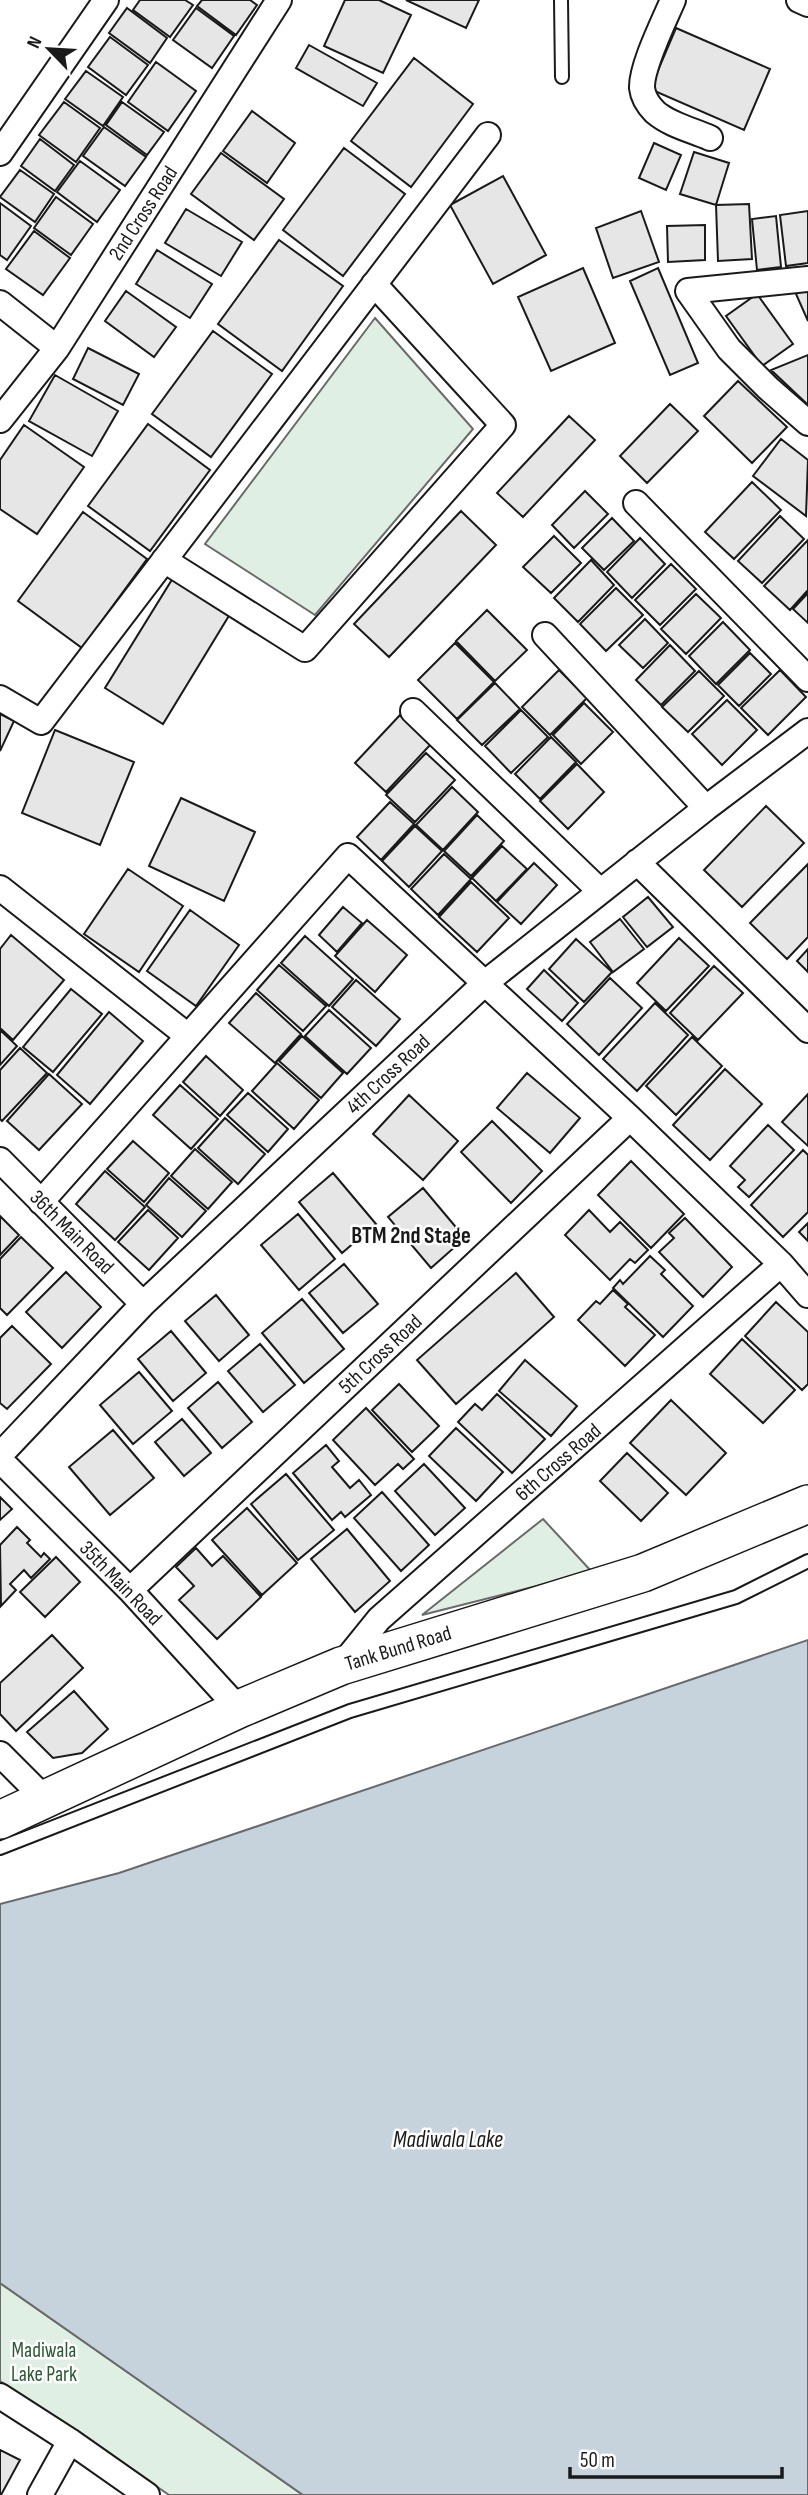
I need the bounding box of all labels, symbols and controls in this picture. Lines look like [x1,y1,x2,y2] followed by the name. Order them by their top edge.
[14,14,84,84] north arrow
[22,33,48,52] text: N
[104,161,183,265] street label: 2nd Cross Road
[341,1029,435,1119] street label: 4th Cross Road
[24,1185,119,1280] street label: 36th Main Road
[351,1222,471,1250] district label: BTM 2nd Stage
[333,1309,427,1399] street label: 5th Cross Road
[510,1418,606,1506] street label: 6th Cross Road
[74,1536,167,1631] street label: 35th Main Road
[342,1620,454,1676] street label: Tank Bund Road
[393,2126,503,2154] water label: Madiwala Lake
[11,2338,77,2387] park label: Madiwala Lake Park
[570,2436,782,2480] scale bar
[580,2448,615,2473] text: 50 m

